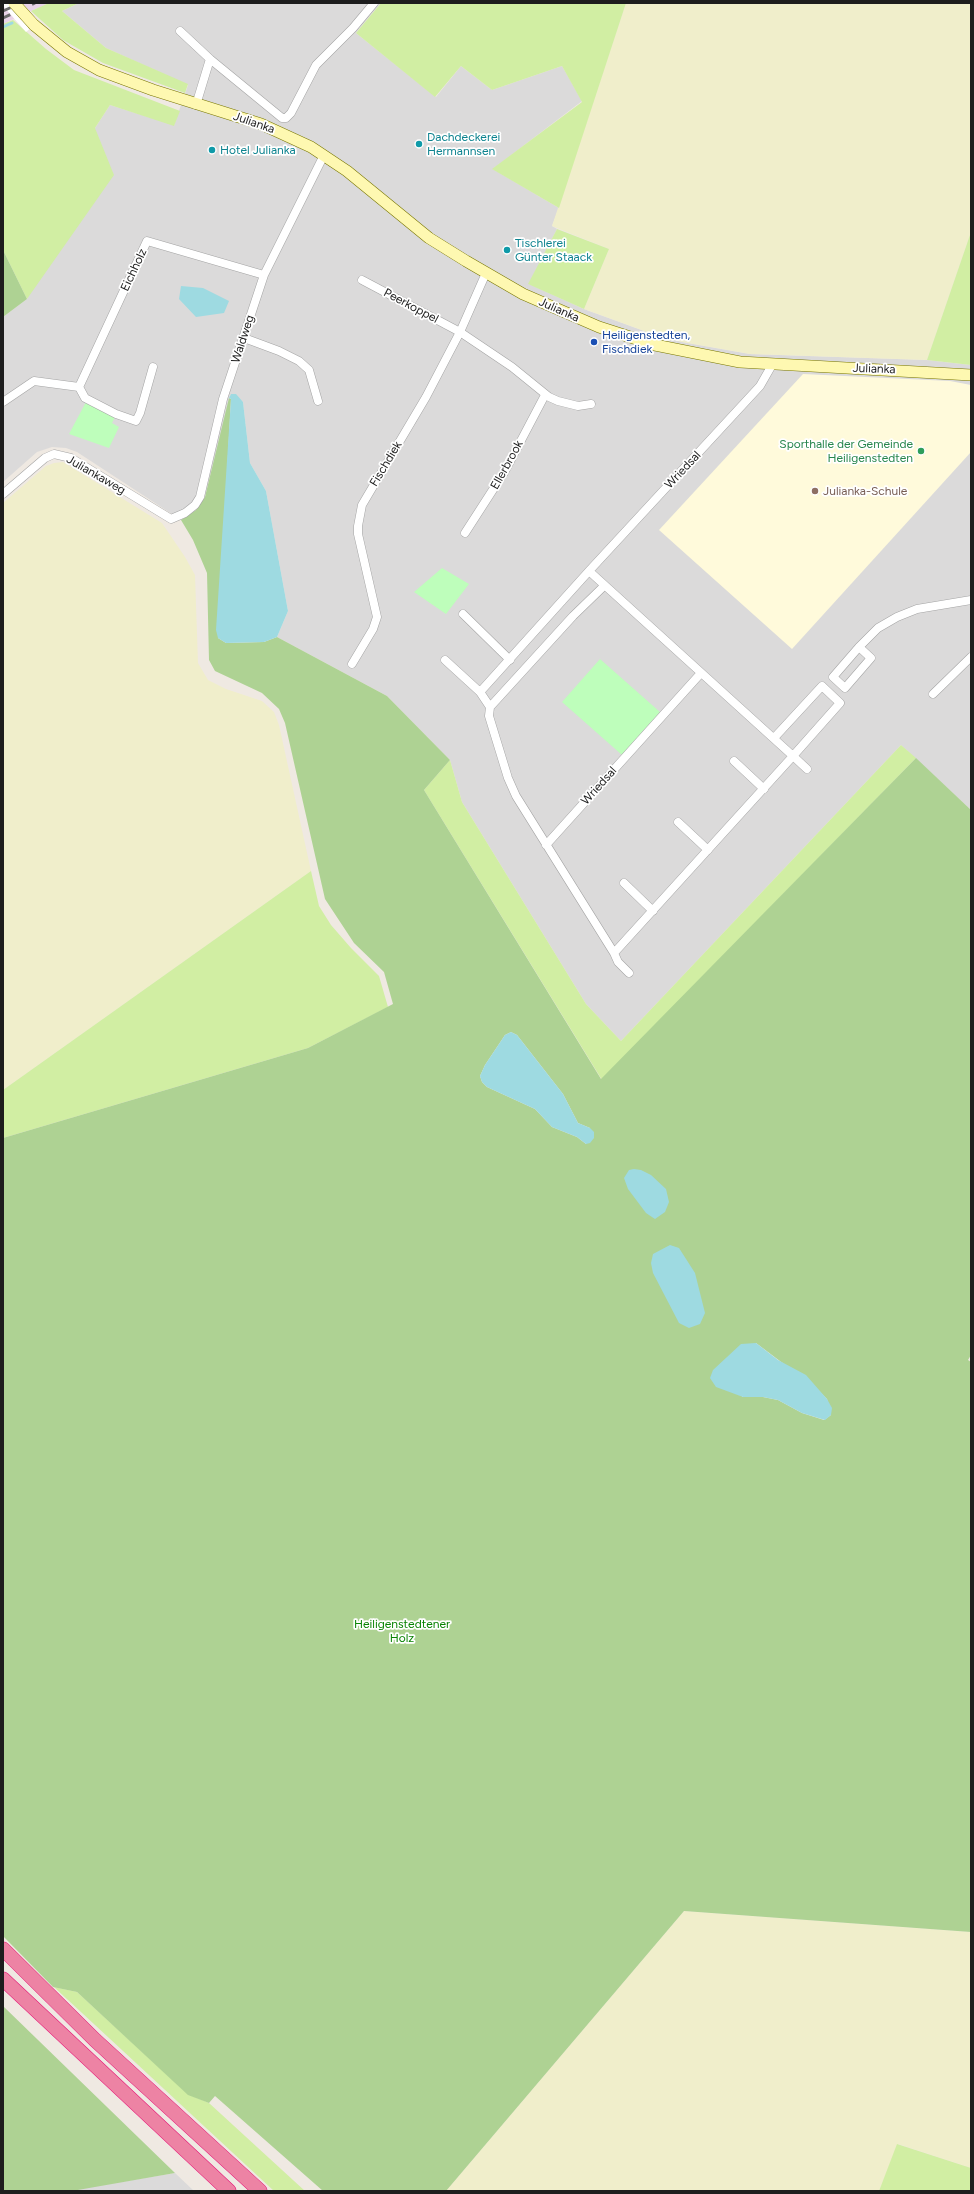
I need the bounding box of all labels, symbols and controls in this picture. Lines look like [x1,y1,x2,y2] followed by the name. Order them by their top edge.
[231,109,277,137] street label: Julianka
[427,130,500,158] place label: Dachdeckerei Hermannsen
[414,139,424,149] marker: Dachdeckerei Hermannsen
[220,143,296,157] place label: Hotel Julianka
[207,145,217,155] marker: Hotel Julianka
[515,236,592,264] place label: Tischlerei Günter Staack
[502,245,512,255] marker: Tischlerei Günter Staack
[118,246,150,294] street label: Eichholz
[381,286,441,326] street label: Peerkoppel
[536,295,582,325] street label: Julianka
[228,313,258,365] street label: Waldweg
[602,328,690,356] place label: Heiligenstedten, Fischdiek
[589,337,599,347] marker: Heiligenstedten, Fischdiek
[852,361,896,377] street label: Julianka
[779,437,913,465] place label: Sporthalle der Gemeinde Heiligenstedten
[488,438,526,492] street label: Ellerbrook
[367,439,405,489] street label: Fischdiek
[916,446,926,456] marker: Sporthalle der Gemeinde Heiligenstedten
[662,448,704,492] street label: Wriedsal
[64,452,128,498] street label: Juliankaweg
[823,484,907,498] place label: Julianka-Schule
[810,486,820,496] marker: Julianka-Schule
[578,764,620,808] street label: Wriedsal
[354,1617,450,1645] park label: Heiligenstedtener Holz

